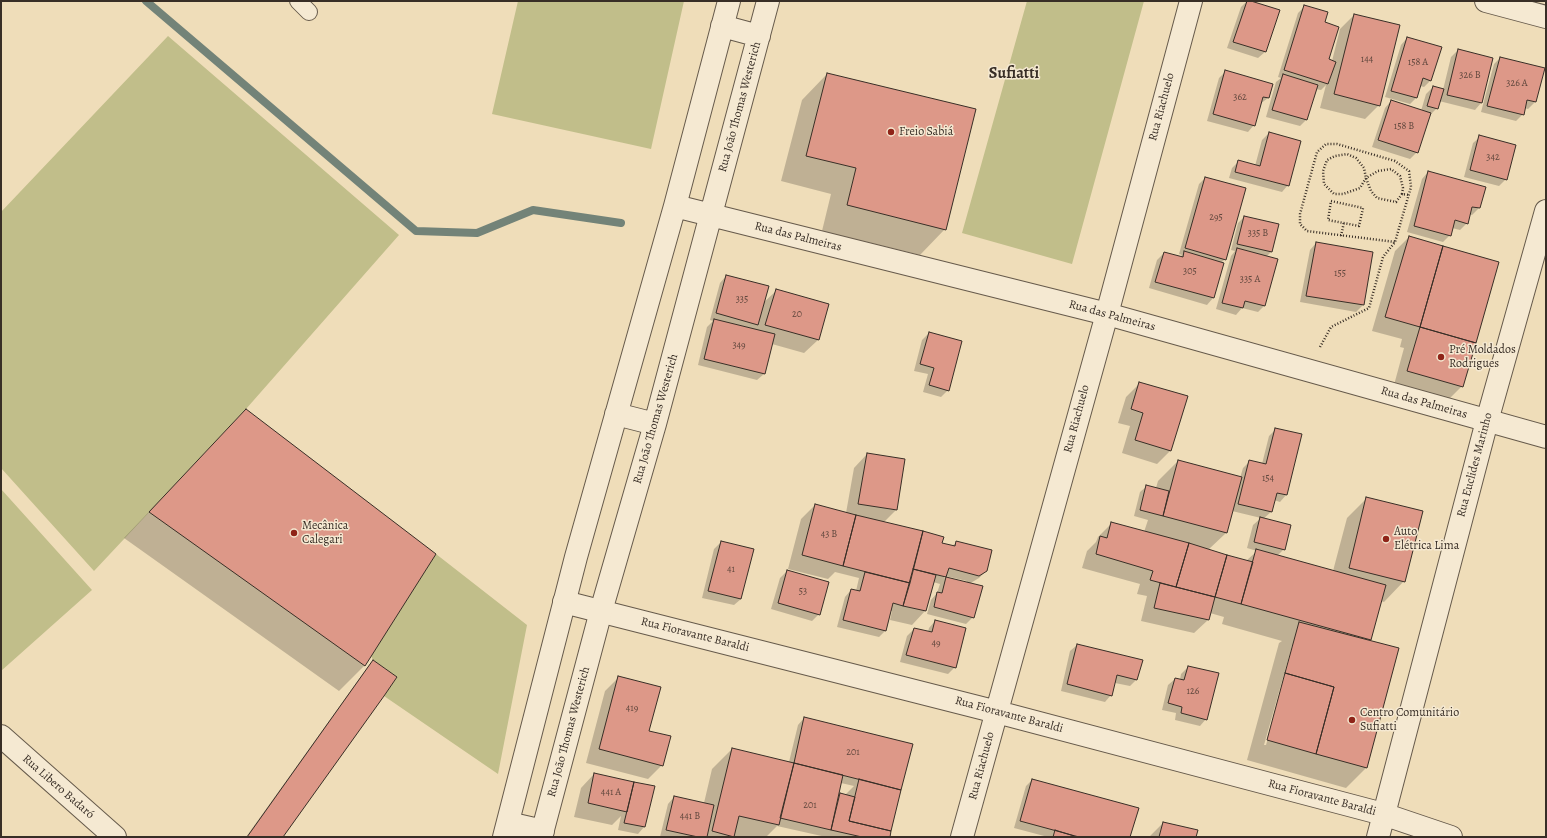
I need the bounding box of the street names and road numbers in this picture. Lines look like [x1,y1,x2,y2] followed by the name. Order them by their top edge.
[716,40,764,174] street label: Rua João Thomas Westerich
[1146,71,1178,143] street label: Rua Riachuelo
[753,219,843,255] street label: Rua das Palmeiras
[1067,298,1157,334] street label: Rua das Palmeiras
[631,352,681,486] street label: Rua João Thomas Westerich
[1061,383,1093,455] street label: Rua Riachuelo
[1379,384,1469,422] street label: Rua das Palmeiras
[1454,411,1496,519] street label: Rua Euclides Marinho
[639,615,751,655] street label: Rua Fioravante Baraldi
[545,665,593,799] street label: Rua João Thomas Westerich
[953,694,1065,736] street label: Rua Fioravante Baraldi
[966,730,998,802] street label: Rua Riachuelo
[19,752,97,822] street label: Rua Libero Badaró
[1266,777,1378,819] street label: Rua Fioravante Baraldi

